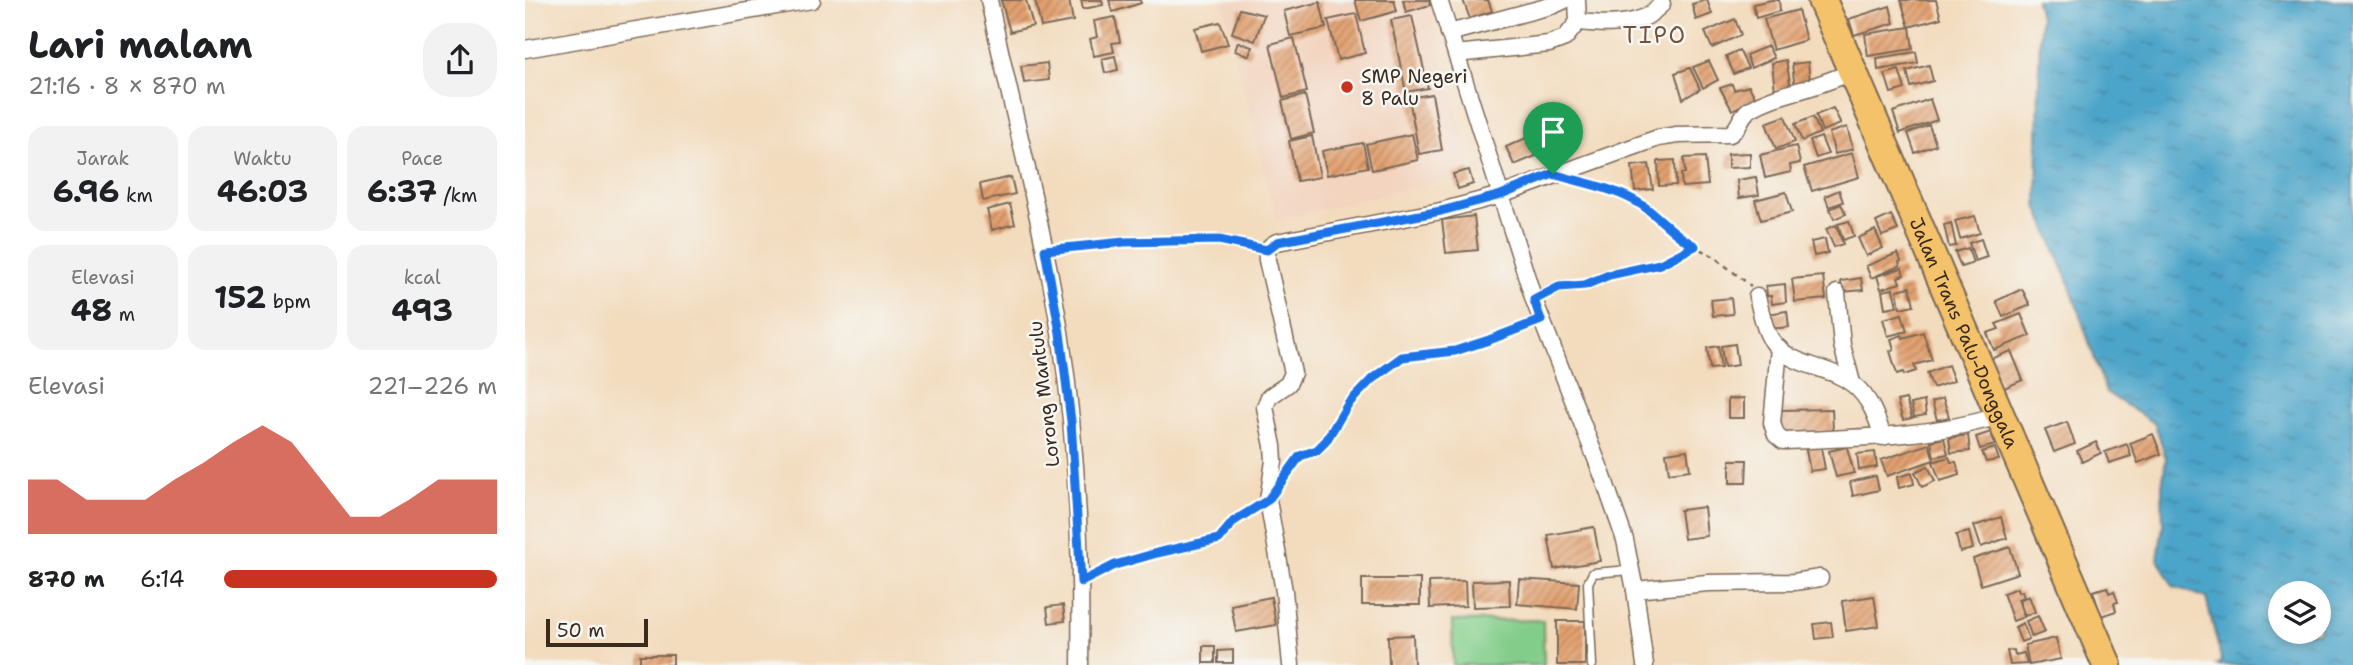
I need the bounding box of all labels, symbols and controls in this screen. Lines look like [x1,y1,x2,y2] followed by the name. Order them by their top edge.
[28,19,253,70] text: Lari malam
[1623,20,1687,50] district label: TIPO
[423,23,497,97] button: share
[1361,64,1468,111] place label: SMP Negeri 8 Palu
[28,71,225,101] text: 21:16 · 8 × 870 m
[1339,79,1355,95] marker: SMP Negeri 8 Palu
[1523,102,1583,174] pin
[1534,113,1572,151] icon: arrive
[76,146,129,171] text: Jarak
[233,146,292,171] text: Waktu
[401,146,443,171] text: Pace
[53,171,120,212] text: 6.96
[217,171,308,212] text: 46:03
[367,171,437,212] text: 6:37
[120,183,153,208] text: km
[437,183,477,208] text: /km
[1904,213,2025,452] street label: Jalan Trans Palu-Donggala
[71,265,135,290] text: Elevasi
[404,265,441,290] text: kcal
[214,277,266,318] text: 152
[266,289,311,314] text: bpm
[70,290,112,331] text: 48
[391,290,453,331] text: 493
[112,302,135,327] text: m
[1023,319,1065,469] street label: Lorong Mantulu
[28,371,105,401] text: Elevasi
[368,371,497,401] text: 221–226 m
[28,564,105,594] text: 870 m
[140,564,185,594] text: 6:14
[2268,581,2331,644] map controls
[2268,581,2331,644] button: layers
[546,616,647,648] scale bar
[557,618,605,643] text: 50 m

